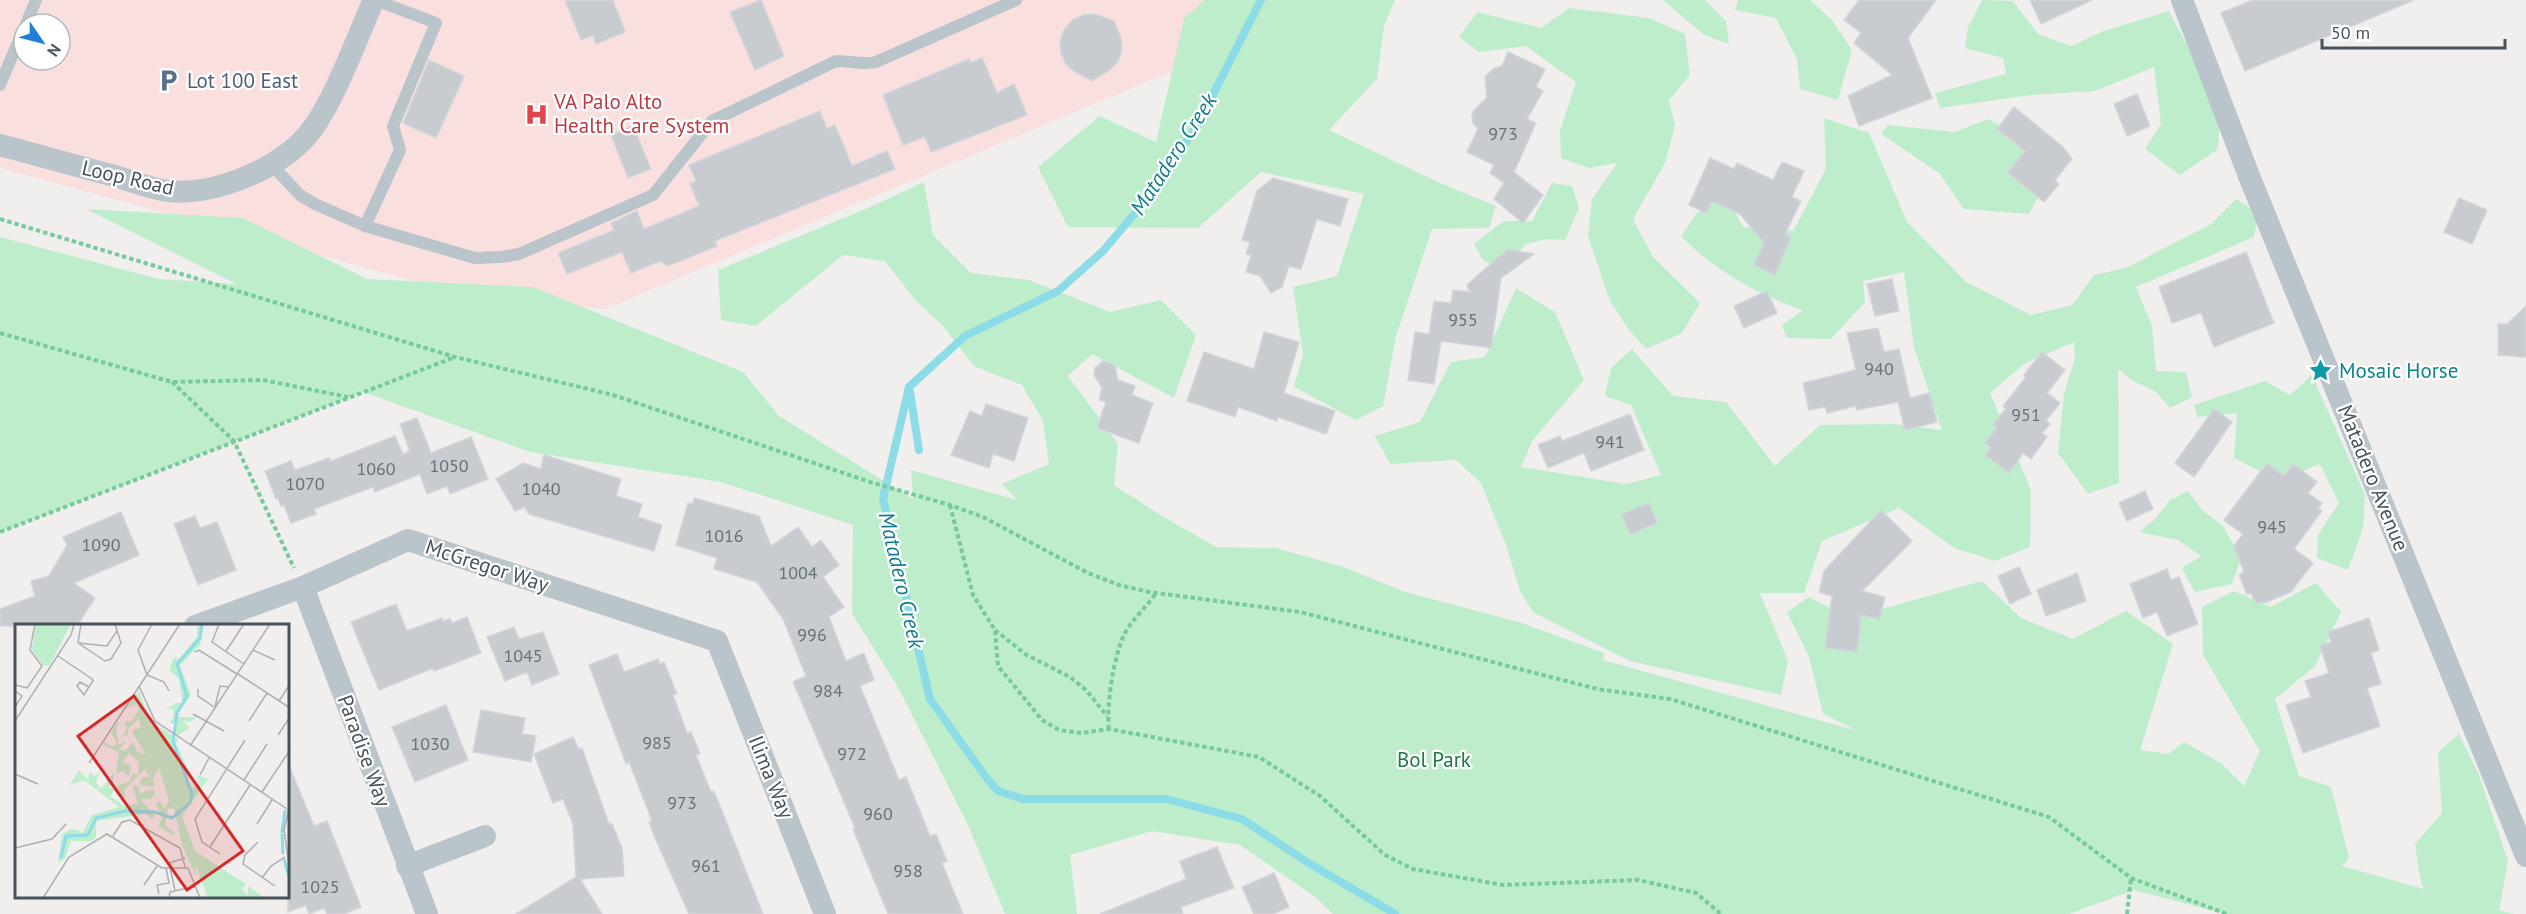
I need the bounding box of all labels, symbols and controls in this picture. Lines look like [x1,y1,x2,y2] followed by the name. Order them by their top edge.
[12,12,72,72] north arrow
[2322,12,2505,50] scale bar
[2331,21,2370,44] text: 50 m
[43,41,65,61] text: N
[187,67,298,94] place label: Lot 100 East
[156,68,182,94] parking icon: Lot 100 East
[1123,87,1223,220] water label: Matadero Creek
[553,88,729,139] place label: VA Palo Alto Health Care System
[523,101,549,127] hospital icon: VA Palo Alto Health Care System
[1488,122,1518,145] house number: 973
[79,154,177,201] street label: Loop Road
[1448,308,1478,331] house number: 955
[1864,357,1894,380] house number: 940
[2339,357,2458,384] place label: Mosaic Horse
[2308,358,2334,384] place icon: Mosaic Horse
[2332,401,2415,555] street label: Matadero Avenue
[2011,403,2041,426] house number: 951
[1595,430,1625,453] house number: 941
[429,454,469,477] house number: 1050
[356,457,396,480] house number: 1060
[285,472,325,495] house number: 1070
[521,477,561,500] house number: 1040
[873,509,932,652] water label: Matadero Creek
[2257,515,2287,538] house number: 945
[704,524,744,547] house number: 1016
[81,533,121,556] house number: 1090
[422,533,552,598] street label: McGregor Way
[778,561,818,584] house number: 1004
[797,623,827,646] house number: 996
[15,624,290,899] inset map
[503,644,543,667] house number: 1045
[813,679,843,702] house number: 984
[332,691,397,811] street label: Paradise Way
[642,731,672,754] house number: 985
[743,731,800,823] street label: Ilima Way
[410,732,450,755] house number: 1030
[837,742,867,765] house number: 972
[1397,746,1471,773] park label: Bol Park
[667,791,697,814] house number: 973
[863,802,893,825] house number: 960
[691,854,721,877] house number: 961
[893,859,923,882] house number: 958
[300,875,340,898] house number: 1025

